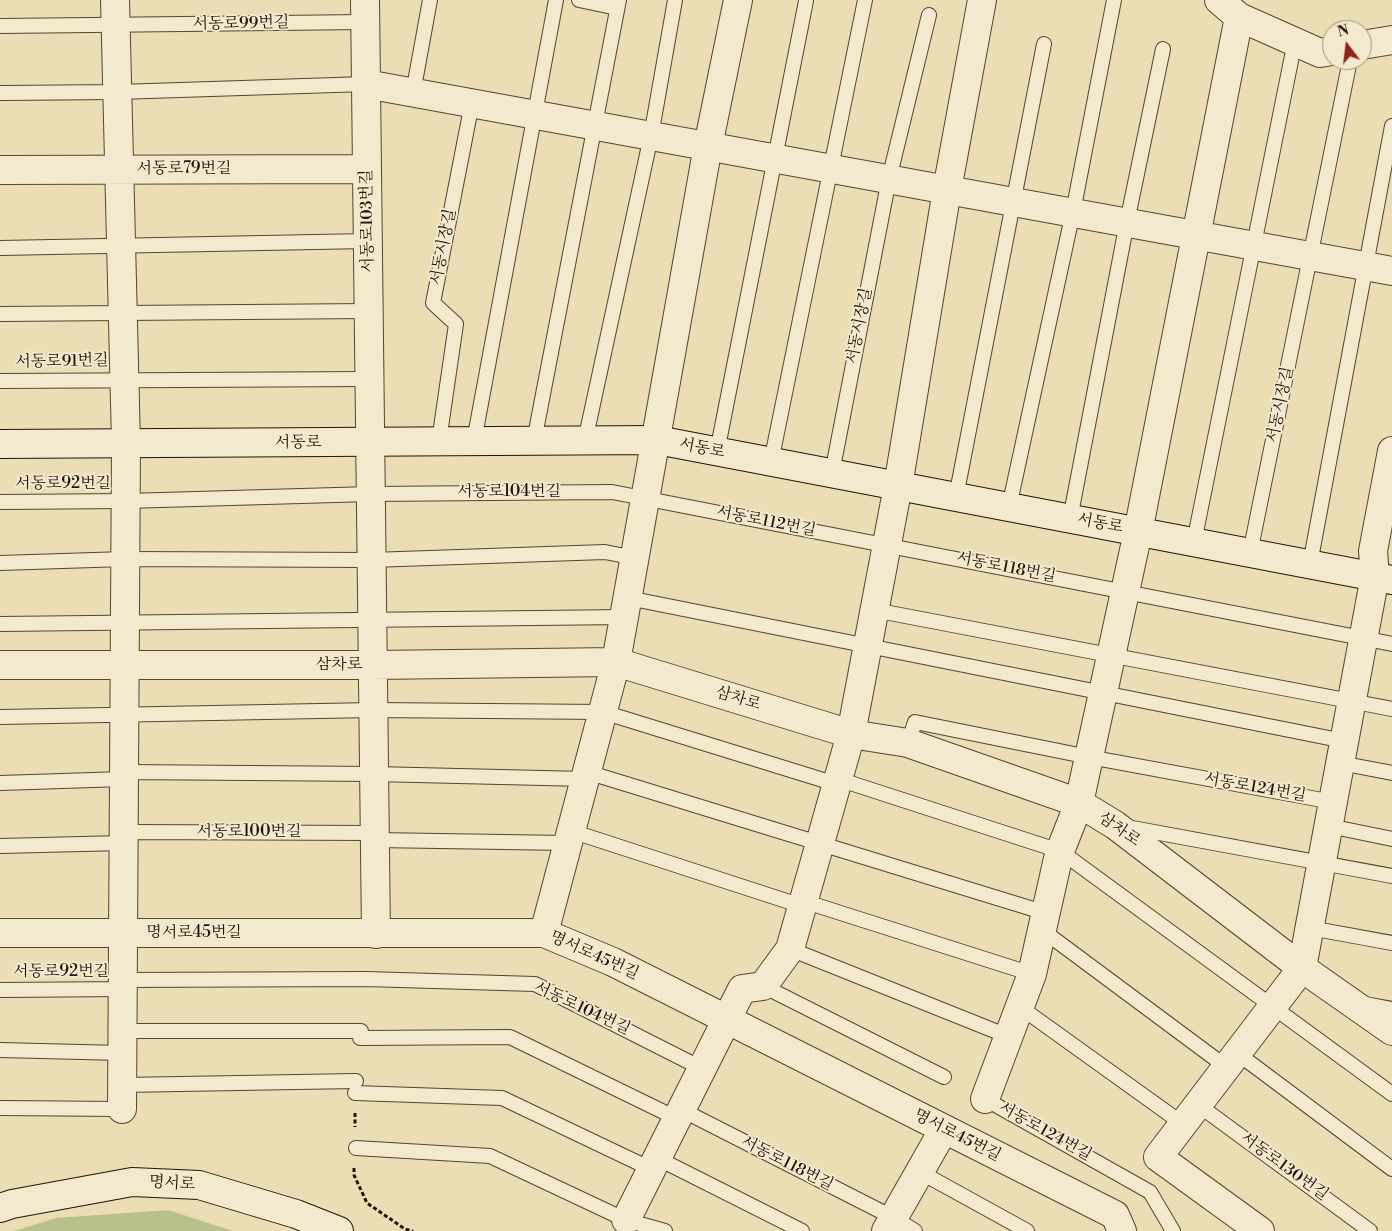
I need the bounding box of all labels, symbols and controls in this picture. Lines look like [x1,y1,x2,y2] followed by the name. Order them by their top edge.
[193,14,289,34] street label: 서동로99번길
[1322,20,1372,70] north arrow
[1336,21,1351,42] text: N
[137,159,231,179] street label: 서동로79번길
[358,169,378,273] street label: 서동로103번길
[427,207,461,287] street label: 서동시장길
[843,286,877,366] street label: 서동시장길
[15,352,109,372] street label: 서동로91번길
[1264,365,1298,445] street label: 서동시장길
[275,433,321,453] street label: 서동로
[677,435,727,463] street label: 서동로
[15,474,111,494] street label: 서동로92번길
[457,482,561,502] street label: 서동로104번길
[715,503,817,541] street label: 서동로112번길
[1075,510,1125,538] street label: 서동로
[955,549,1057,587] street label: 서동로118번길
[316,655,362,675] street label: 삼차로
[713,683,763,715] street label: 삼차로
[1202,770,1308,806] street label: 서동로124번길
[1095,809,1143,851] street label: 삼차로
[197,822,301,842] street label: 서동로100번길
[146,923,242,943] street label: 명서로45번길
[546,928,642,984] street label: 명서로45번길
[13,962,109,982] street label: 서동로92번길
[531,978,633,1040] street label: 서동로104번길
[995,1099,1095,1165] street label: 서동로124번길
[910,1106,1004,1166] street label: 명서로45번길
[1236,1129,1332,1205] street label: 서동로130번길
[738,1133,836,1195] street label: 서동로118번길
[148,1173,196,1195] street label: 명서로

